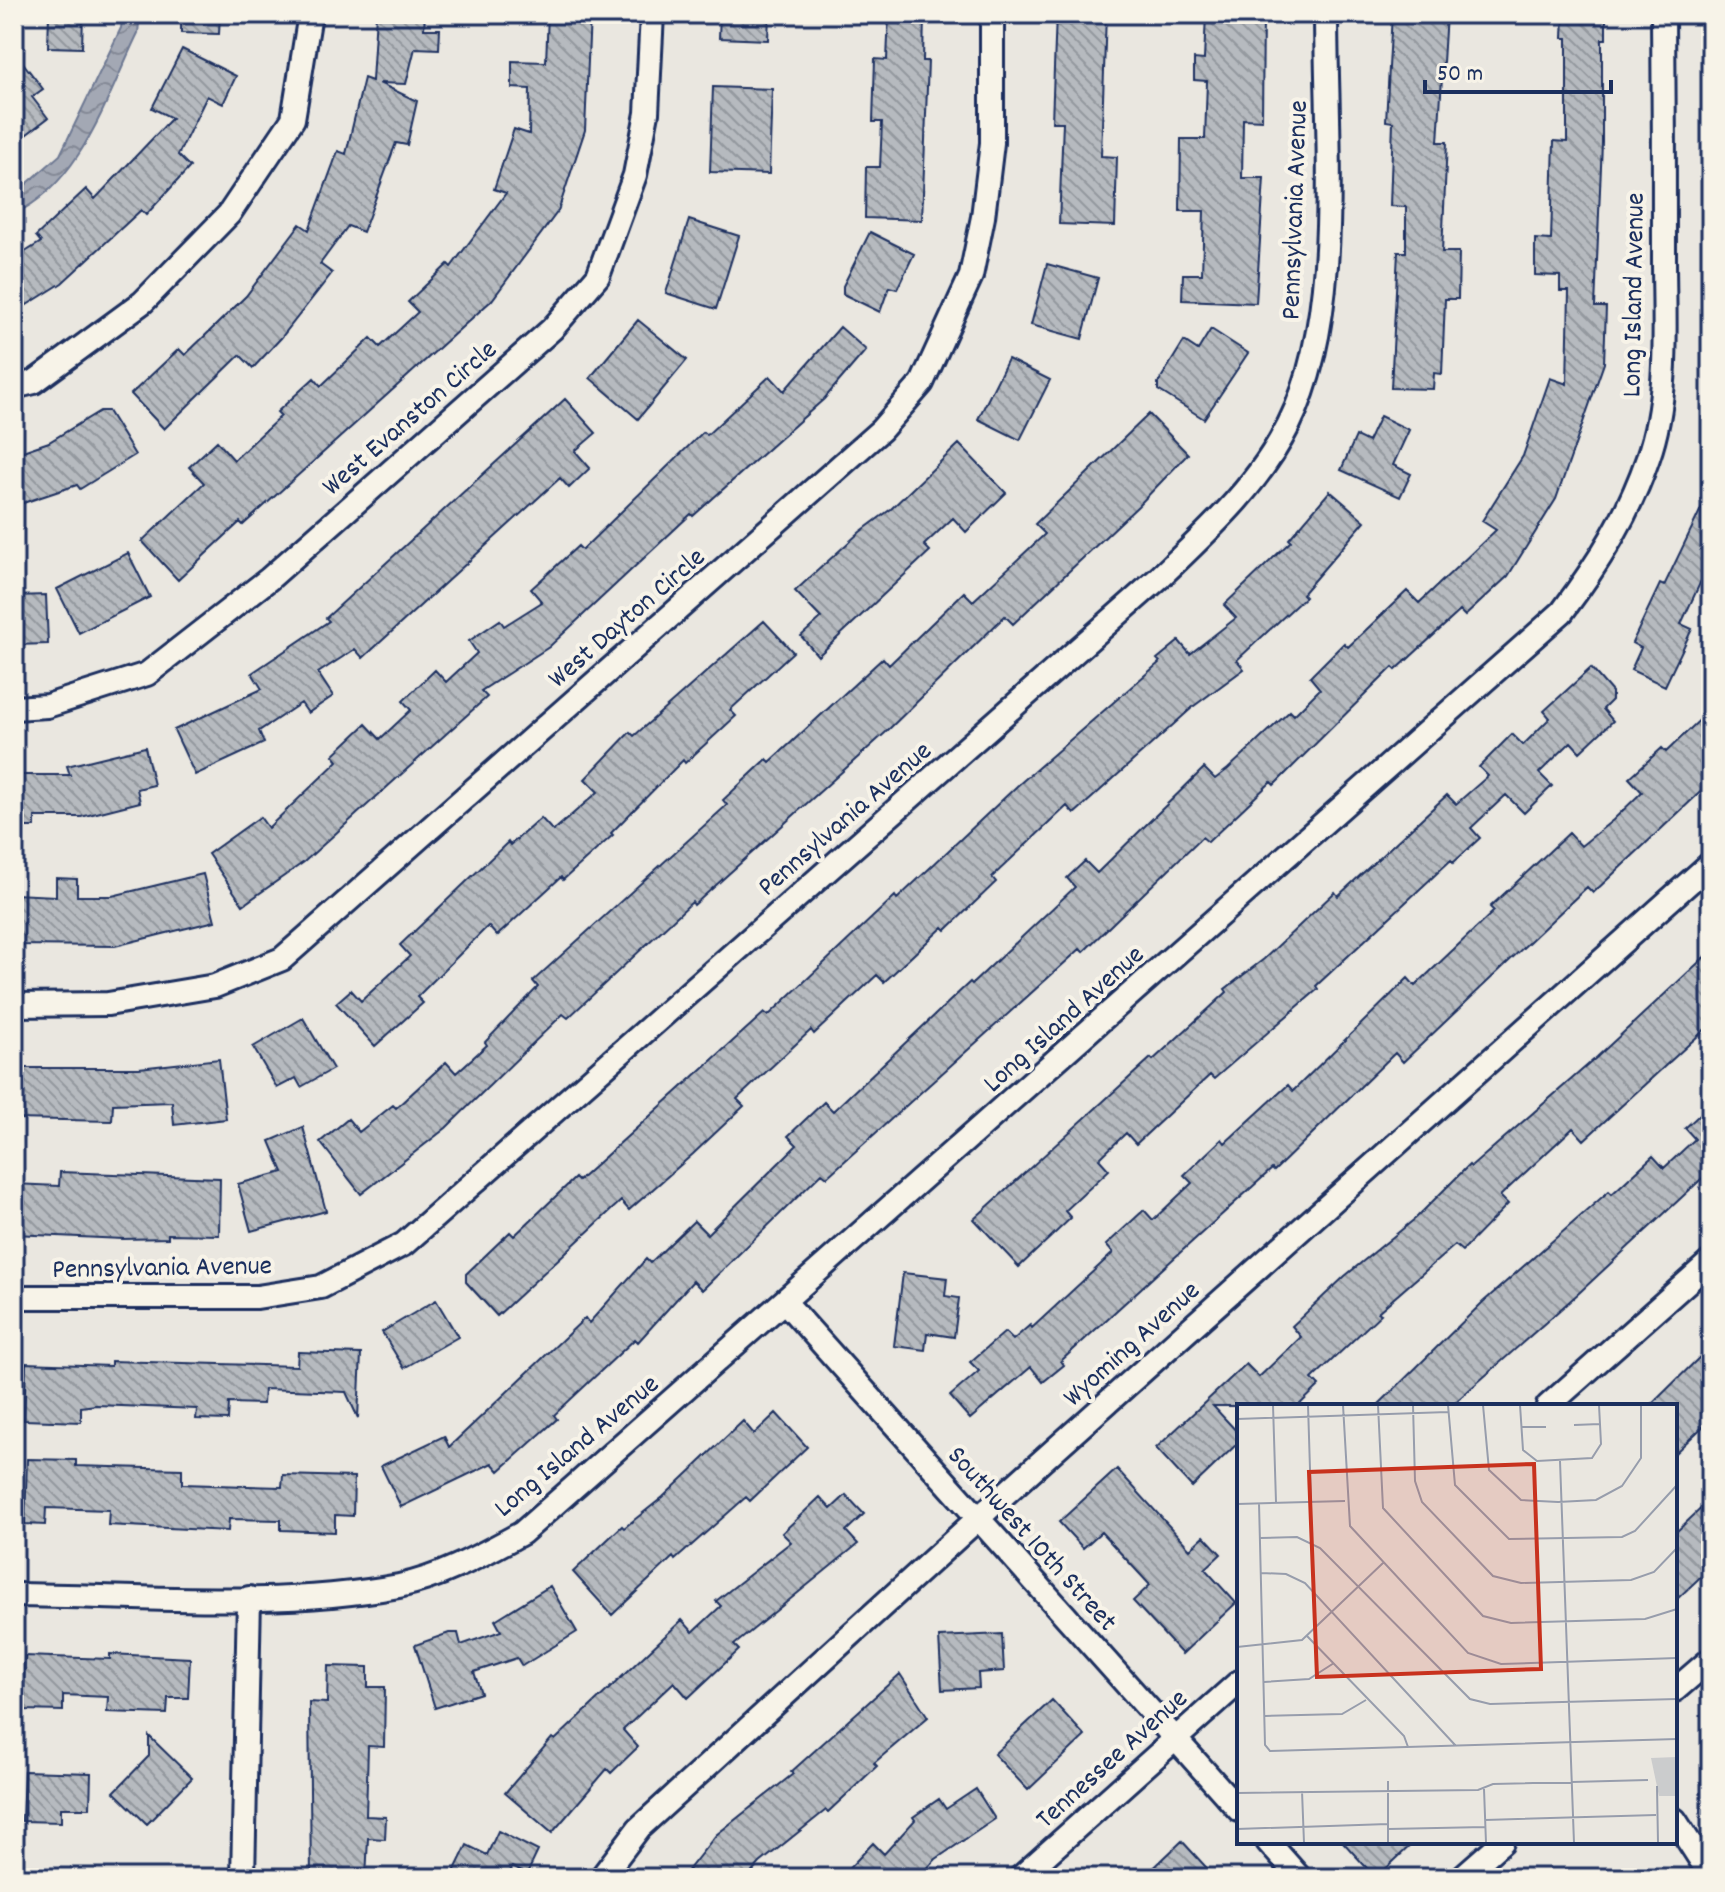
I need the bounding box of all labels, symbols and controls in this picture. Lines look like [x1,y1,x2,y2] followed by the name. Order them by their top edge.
[1425,44,1611,94] scale bar
[1437,58,1483,92] text: 50 m
[1273,100,1321,321] street label: Pennsylvania Avenue
[1614,192,1658,398] street label: Long Island Avenue
[315,332,508,507] street label: West Evanston Circle
[541,540,716,700] street label: West Dayton Circle
[750,734,942,908] street label: Pennsylvania Avenue
[976,937,1155,1104] street label: Long Island Avenue
[52,1248,272,1292] street label: Pennsylvania Avenue
[1056,1273,1211,1418] street label: Wyoming Avenue
[487,1367,670,1529] street label: Long Island Avenue
[1237,1404,1677,1844] inset map
[936,1439,1125,1642] street label: Southwest 10th Street
[1028,1681,1198,1840] street label: Tennessee Avenue

